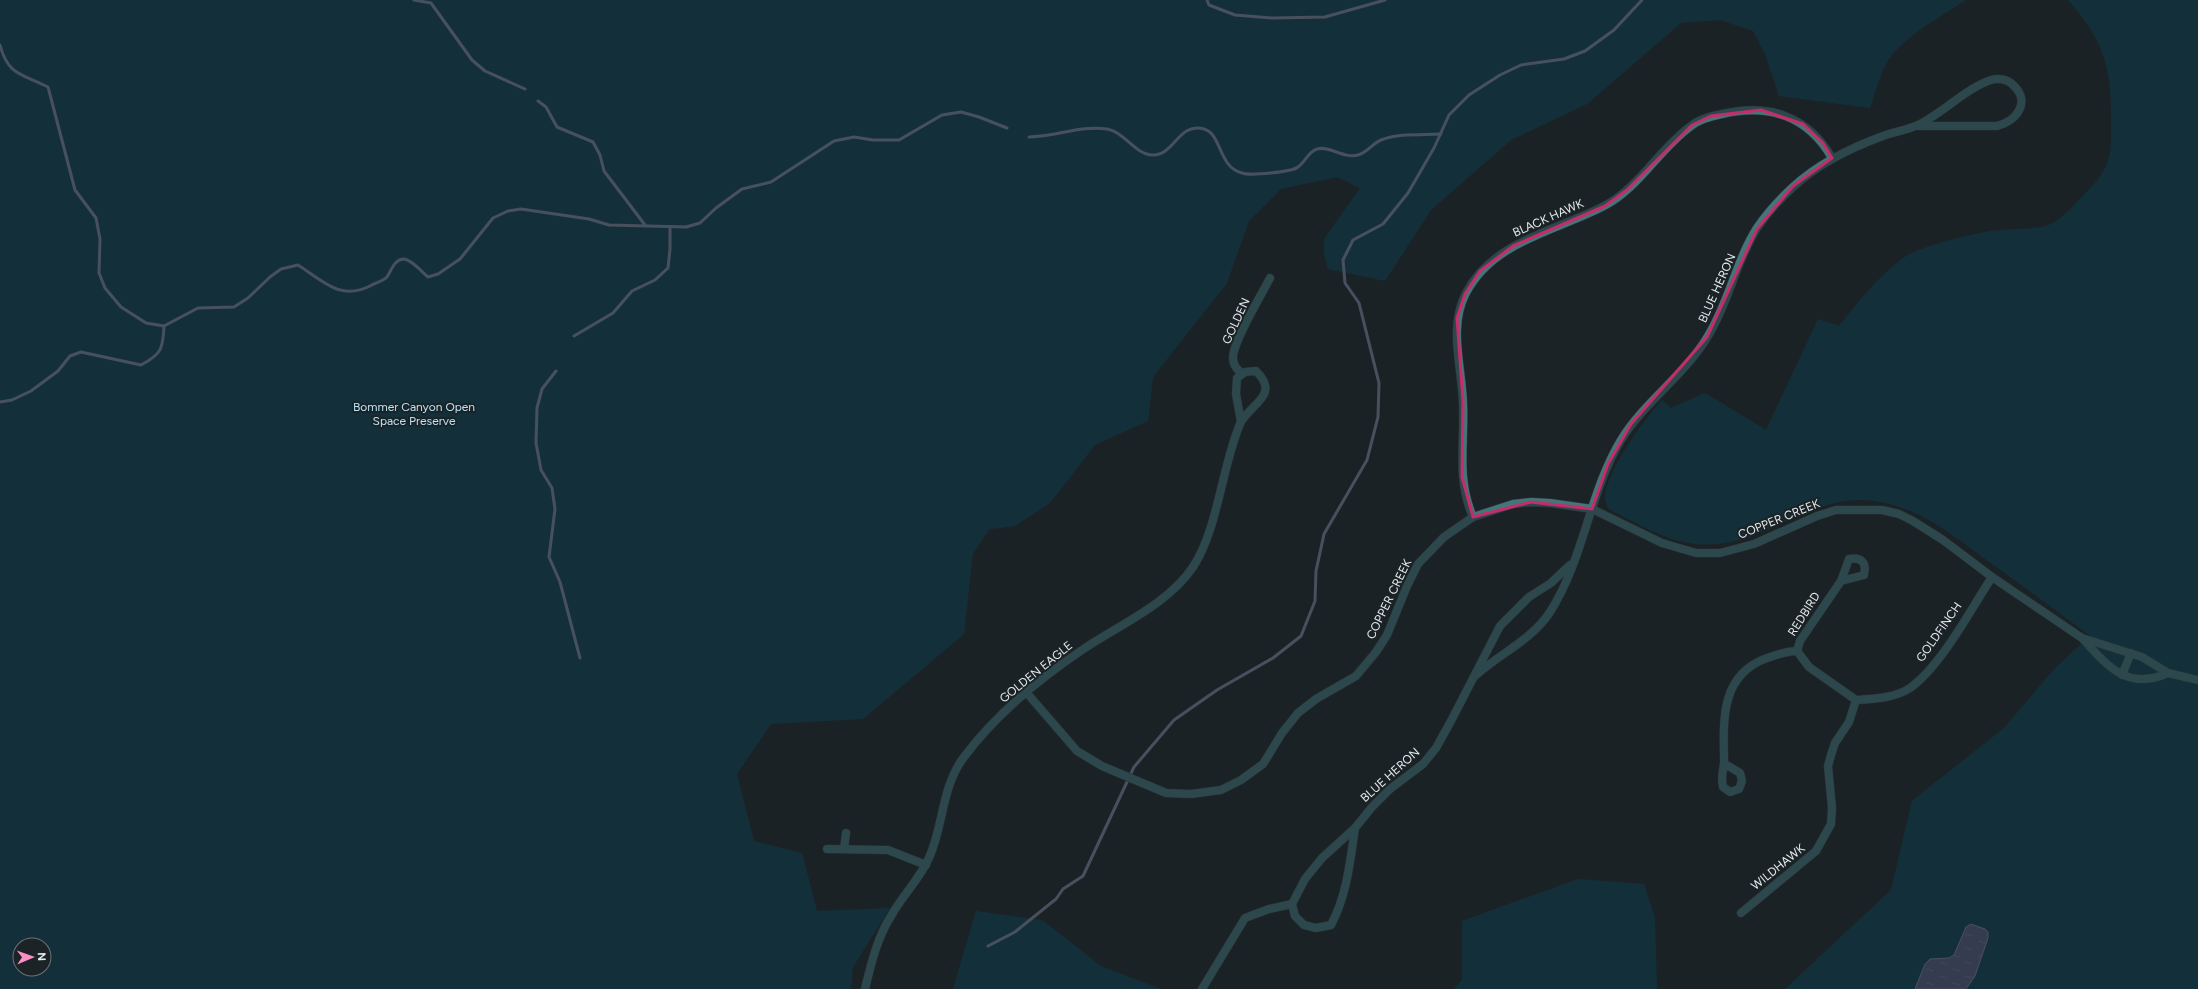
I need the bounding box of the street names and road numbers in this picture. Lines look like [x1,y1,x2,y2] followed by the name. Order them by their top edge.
[1510,196,1586,240] street label: BLACK HAWK
[1695,251,1739,325] street label: BLUE HERON
[1219,296,1253,346] street label: GOLDEN
[1736,496,1823,542] street label: COPPER CREEK
[1364,556,1415,641] street label: COPPER CREEK
[1785,589,1823,639] street label: REDBIRD
[1913,599,1965,665] street label: GOLDFINCH
[997,638,1075,706] street label: GOLDEN EAGLE
[1358,745,1422,805] street label: BLUE HERON
[1748,841,1808,893] street label: WILDHAWK

